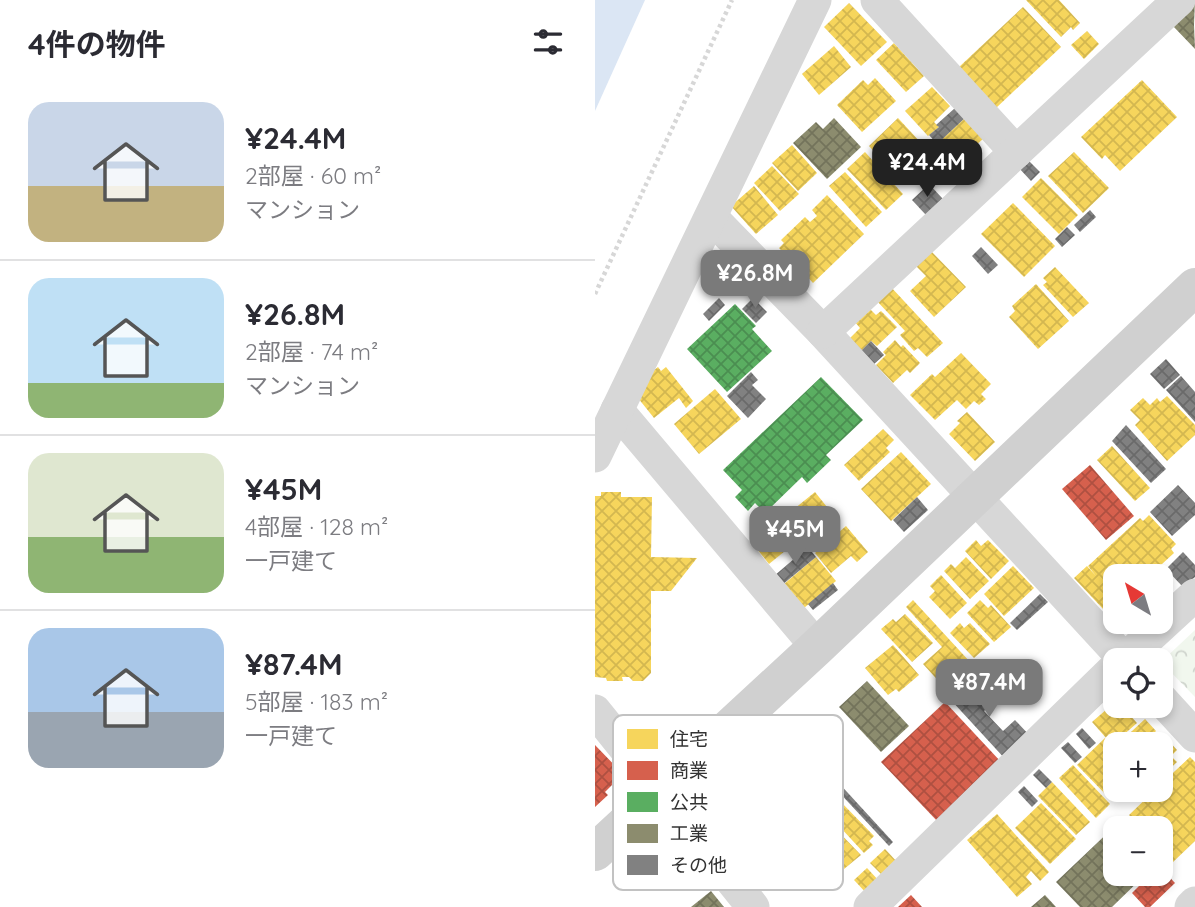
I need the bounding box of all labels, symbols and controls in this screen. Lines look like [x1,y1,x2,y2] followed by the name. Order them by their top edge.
[529,23,567,61] icon: filters
[28,25,166,63] text: 4件の物件
[245,119,346,157] text: ¥24.4M
[84,130,168,214] icon: home
[870,140,984,199] pin: ¥24.4M
[888,147,966,176] text: ¥24.4M
[245,161,381,190] text: 2部屋 · 60 m²
[245,195,360,224] text: マンション
[698,250,812,310] pin: ¥26.8M
[717,258,793,287] text: ¥26.8M
[245,295,345,333] text: ¥26.8M
[84,306,168,390] icon: home
[245,337,378,366] text: 2部屋 · 74 m²
[245,371,360,400] text: マンション
[245,470,322,508] text: ¥45M
[84,481,168,565] icon: home
[754,506,836,566] pin: ¥45M
[245,512,388,541] text: 4部屋 · 128 m²
[765,514,825,543] text: ¥45M
[245,546,337,575] text: 一戸建て
[1103,564,1173,634] north arrow
[1103,564,1173,886] map controls
[245,645,342,683] text: ¥87.4M
[1103,648,1173,718] button: locate
[84,656,168,740] icon: home
[932,660,1046,719] pin: ¥87.4M
[952,667,1026,696] text: ¥87.4M
[245,687,388,716] text: 5部屋 · 183 m²
[613,715,843,890] legend
[245,721,337,750] text: 一戸建て
[670,727,708,751] text: 住宅
[1103,732,1173,802] button: +
[670,758,708,782] text: 商業
[670,790,708,814] text: 公共
[1103,816,1173,886] button: −
[670,821,708,845] text: 工業
[670,853,727,877] text: その他

